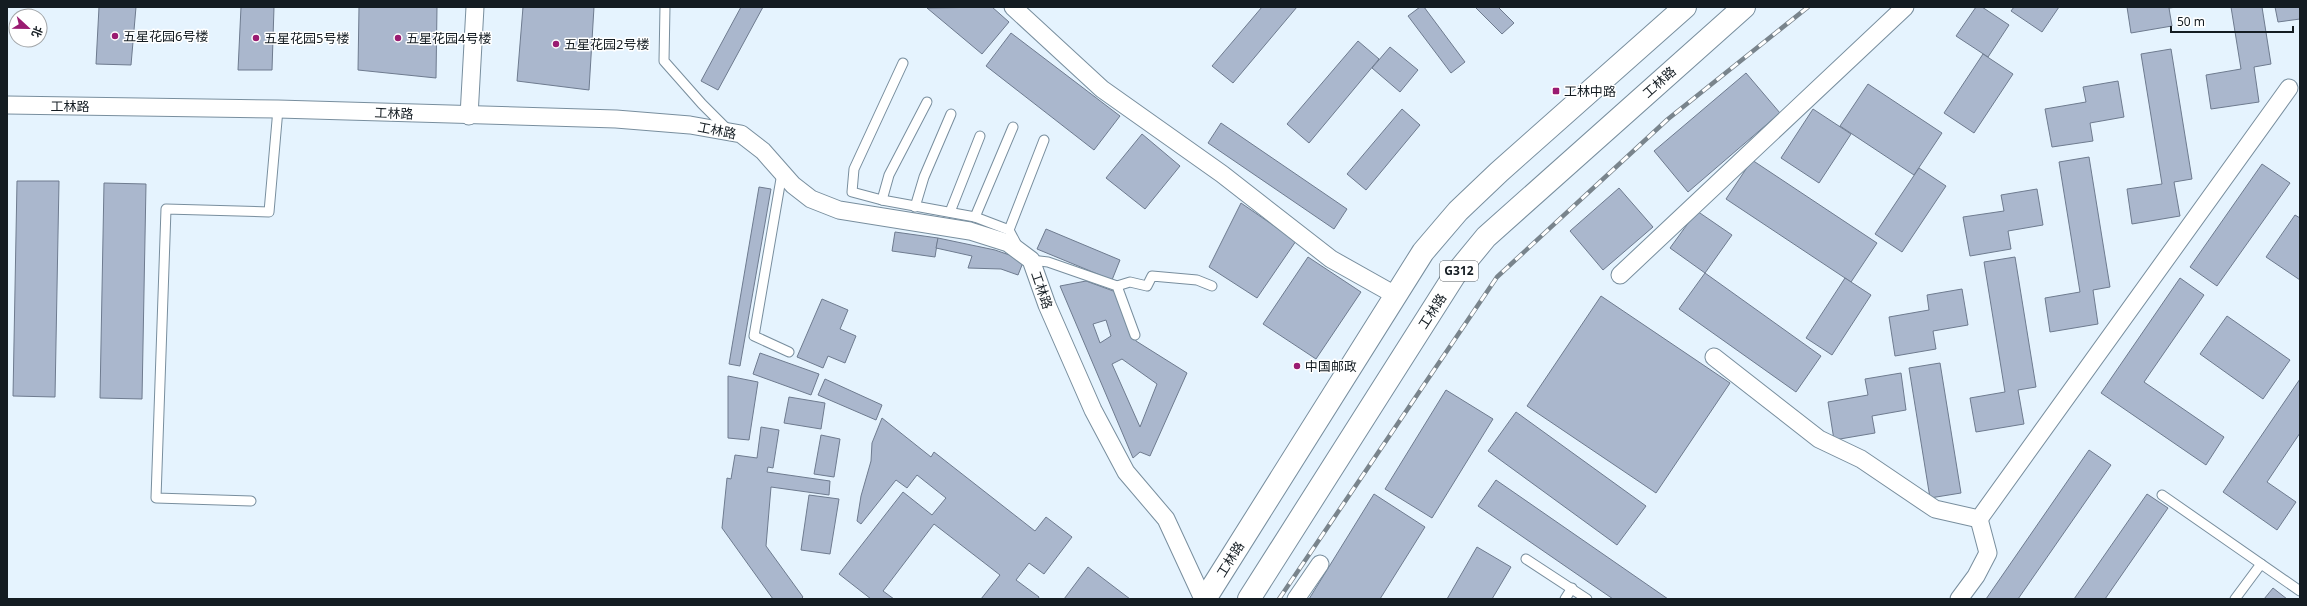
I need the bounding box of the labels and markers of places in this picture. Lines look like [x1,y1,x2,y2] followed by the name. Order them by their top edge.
[123,27,208,45] place label: 五星花园6号楼
[264,29,349,47] place label: 五星花园5号楼
[406,29,491,47] place label: 五星花园4号楼
[110,31,120,41] marker: 五星花园6号楼
[251,33,261,43] marker: 五星花园5号楼
[393,33,403,43] marker: 五星花园4号楼
[564,35,649,53] place label: 五星花园2号楼
[551,39,561,49] marker: 五星花园2号楼
[1564,82,1616,100] place label: 工林中路
[1551,86,1561,96] marker: 工林中路
[1305,357,1357,375] place label: 中国邮政
[1292,361,1302,371] marker: 中国邮政

